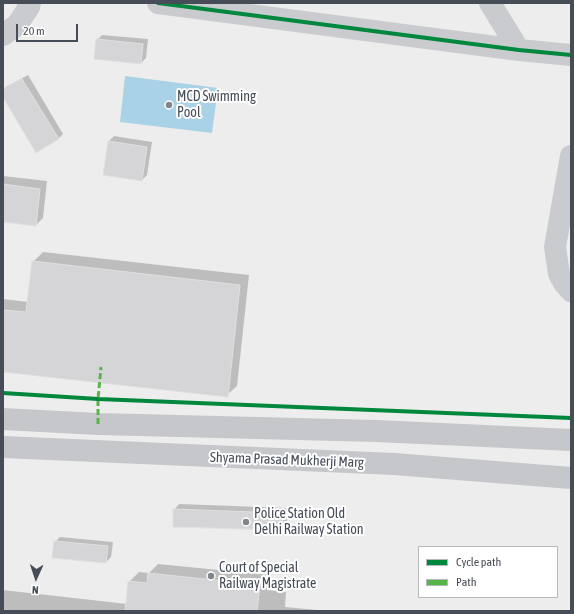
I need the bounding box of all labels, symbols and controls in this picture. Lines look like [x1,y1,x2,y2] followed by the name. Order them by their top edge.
[18,16,80,42] scale bar
[23,24,45,38] text: 20 m
[177,89,256,122] place label: MCD Swimming Pool
[164,100,174,110] marker: MCD Swimming Pool
[210,449,364,471] street label: Shyama Prasad Mukherji Marg
[254,506,364,538] place label: Police Station Old Delhi Railway Station
[241,517,251,527] marker: Police Station Old Delhi Railway Station
[418,546,558,598] legend
[456,555,501,569] text: Cycle path
[16,558,56,598] north arrow
[219,560,316,592] place label: Court of Special Railway Magistrate
[206,571,216,581] marker: Court of Special Railway Magistrate
[456,575,477,589] text: Path
[32,584,39,596] text: N

